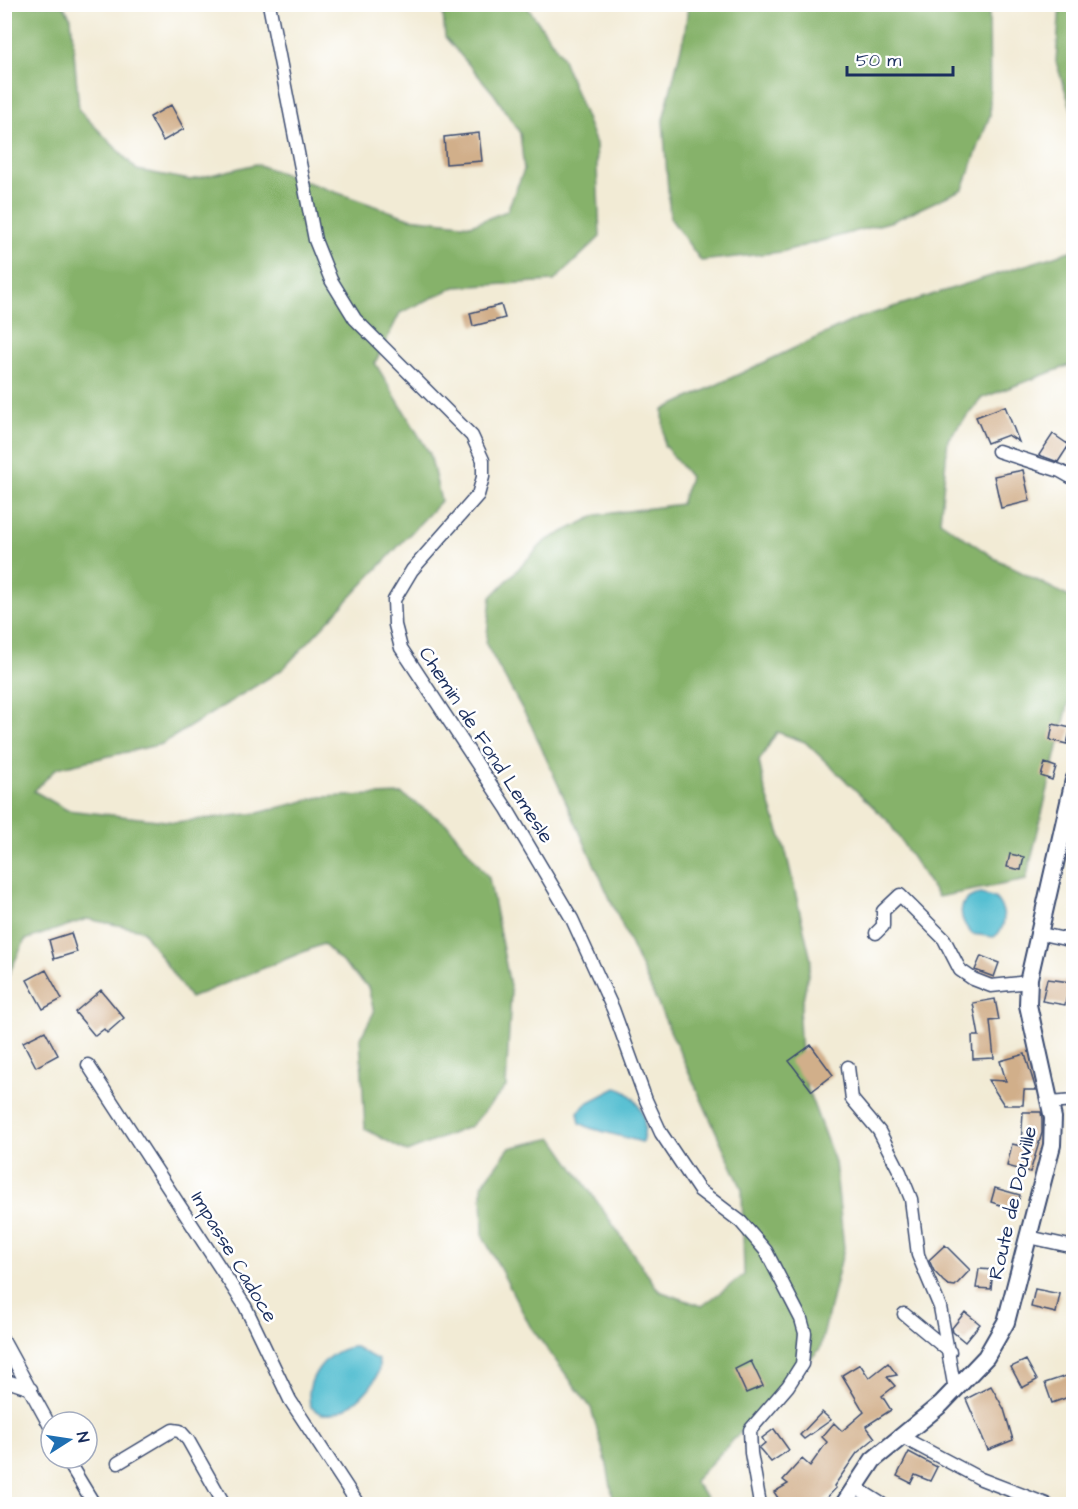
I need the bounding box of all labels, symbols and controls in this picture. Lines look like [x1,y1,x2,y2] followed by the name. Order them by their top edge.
[847,39,954,77] scale bar
[856,48,901,73] text: 50 m
[412,641,560,849] street label: Chemin de Fond Lemesle
[982,1123,1044,1282] street label: Route de Douville
[184,1186,284,1328] street label: Impasse Cadoce
[39,1410,99,1470] north arrow
[71,1430,94,1444] text: N

